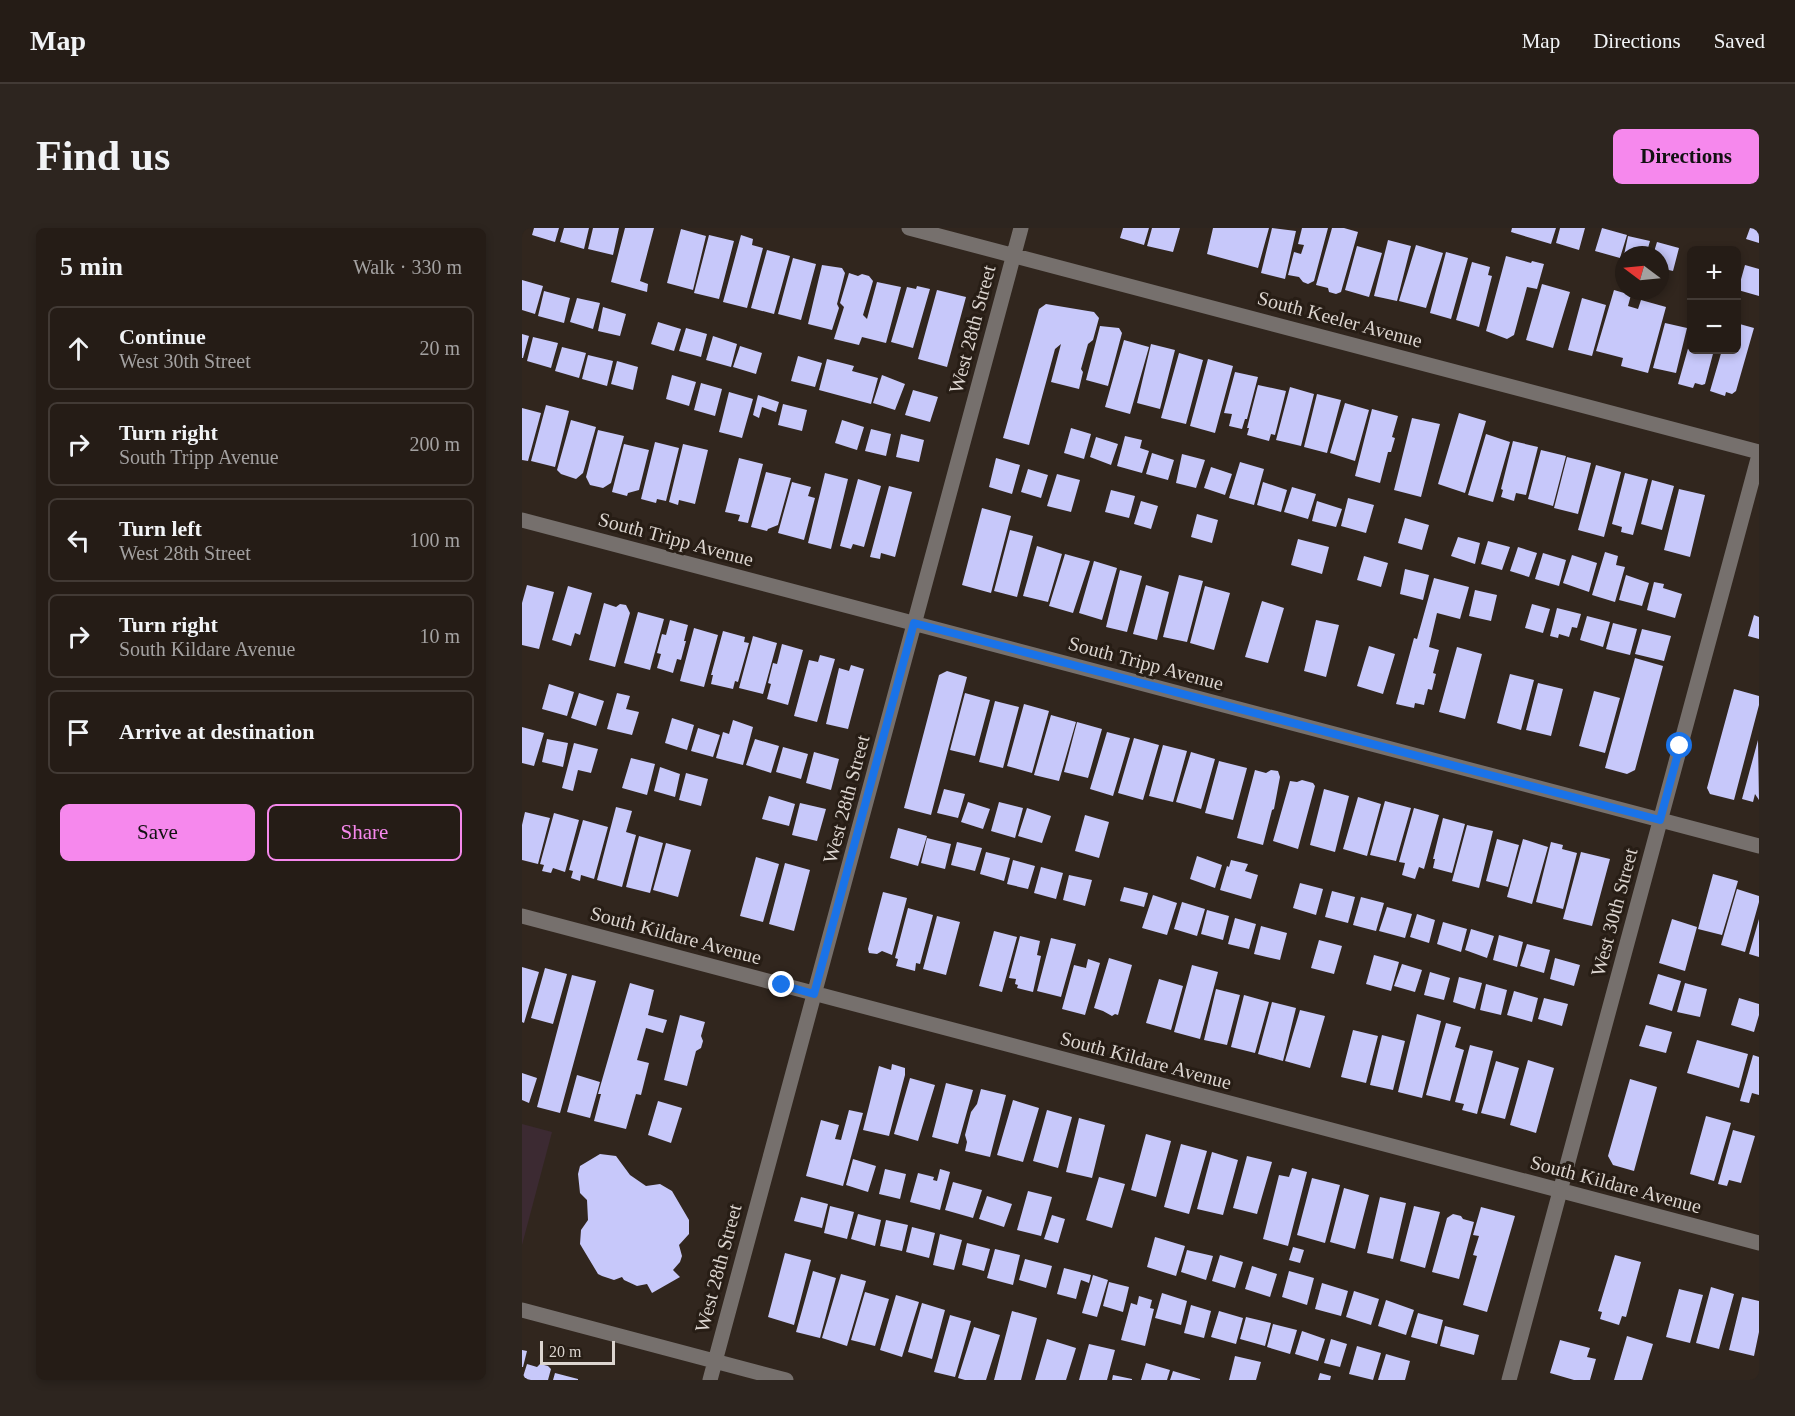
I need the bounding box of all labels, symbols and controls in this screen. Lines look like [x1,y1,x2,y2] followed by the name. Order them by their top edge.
[30,25,86,56] text: Map
[1522,29,1560,53] text: Map
[1593,29,1681,53] text: Directions
[1714,29,1765,53] text: Saved
[1613,129,1759,184] button: Directions
[36,133,170,179] text: Find us
[1615,246,1669,300] north arrow
[1687,246,1741,354] map controls
[1687,246,1741,300] button: +
[60,252,123,281] text: 5 min
[353,256,462,278] text: Walk · 330 m
[944,262,1000,395] street label: West 28th Street
[1255,286,1425,352] street label: South Keeler Avenue
[1687,300,1741,354] button: −
[119,324,206,349] text: Continue
[62,332,95,365] icon: ahead
[419,337,460,359] text: 20 m
[119,350,251,372] text: West 30th Street
[119,420,218,445] text: Turn right
[62,428,95,461] icon: right
[409,433,460,455] text: 200 m
[119,446,279,468] text: South Tripp Avenue
[596,508,756,571] street label: South Tripp Avenue
[119,516,202,541] text: Turn left
[62,524,95,557] icon: left
[409,529,460,551] text: 100 m
[119,542,251,564] text: West 28th Street
[119,612,218,637] text: Turn right
[62,620,95,653] icon: right
[419,625,460,647] text: 10 m
[1066,632,1226,695] street label: South Tripp Avenue
[119,638,295,660] text: South Kildare Avenue
[62,716,95,749] icon: arrive
[119,719,315,744] text: Arrive at destination
[818,732,874,865] street label: West 28th Street
[1666,732,1692,758] route start
[60,804,255,861] button: Save
[267,804,462,861] button: Share
[1586,845,1642,978] street label: West 30th Street
[588,902,764,968] street label: South Kildare Avenue
[768,971,794,997] route end
[1058,1027,1234,1093] street label: South Kildare Avenue
[1528,1151,1704,1217] street label: South Kildare Avenue
[690,1201,746,1334] street label: West 28th Street
[540,1338,615,1366] scale bar
[549,1343,581,1360] text: 20 m

